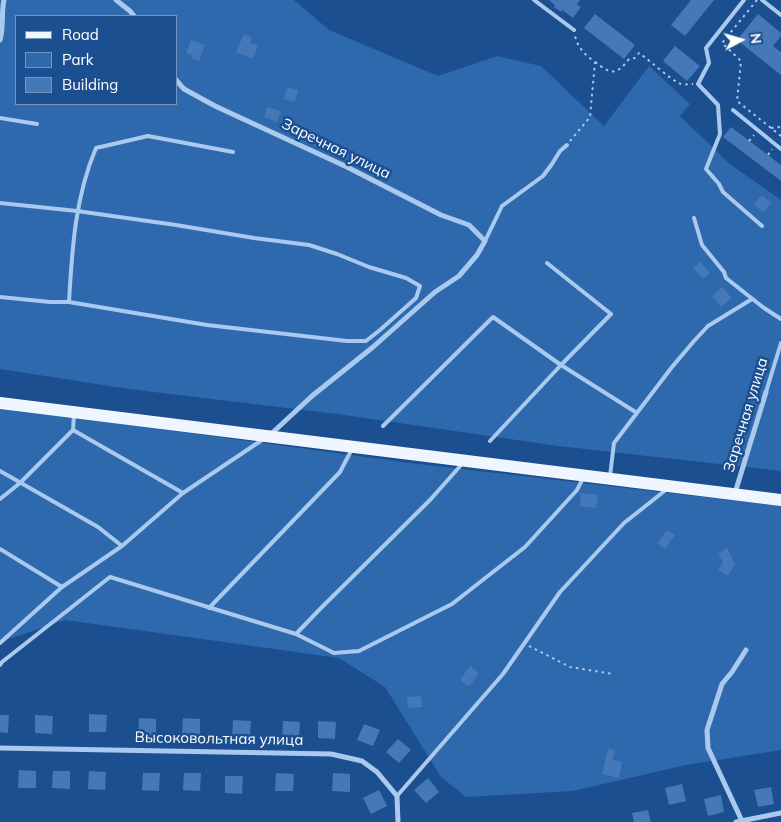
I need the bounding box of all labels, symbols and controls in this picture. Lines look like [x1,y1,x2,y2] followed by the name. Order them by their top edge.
[15,15,178,105] legend
[716,15,766,65] north arrow
[62,25,99,44] text: Road
[746,32,765,45] text: N
[62,50,94,69] text: Park
[62,75,118,94] text: Building
[279,115,393,183] street label: Заречная улица
[720,356,772,474] street label: Заречная улица
[134,729,304,749] street label: Высоковольтная улица

